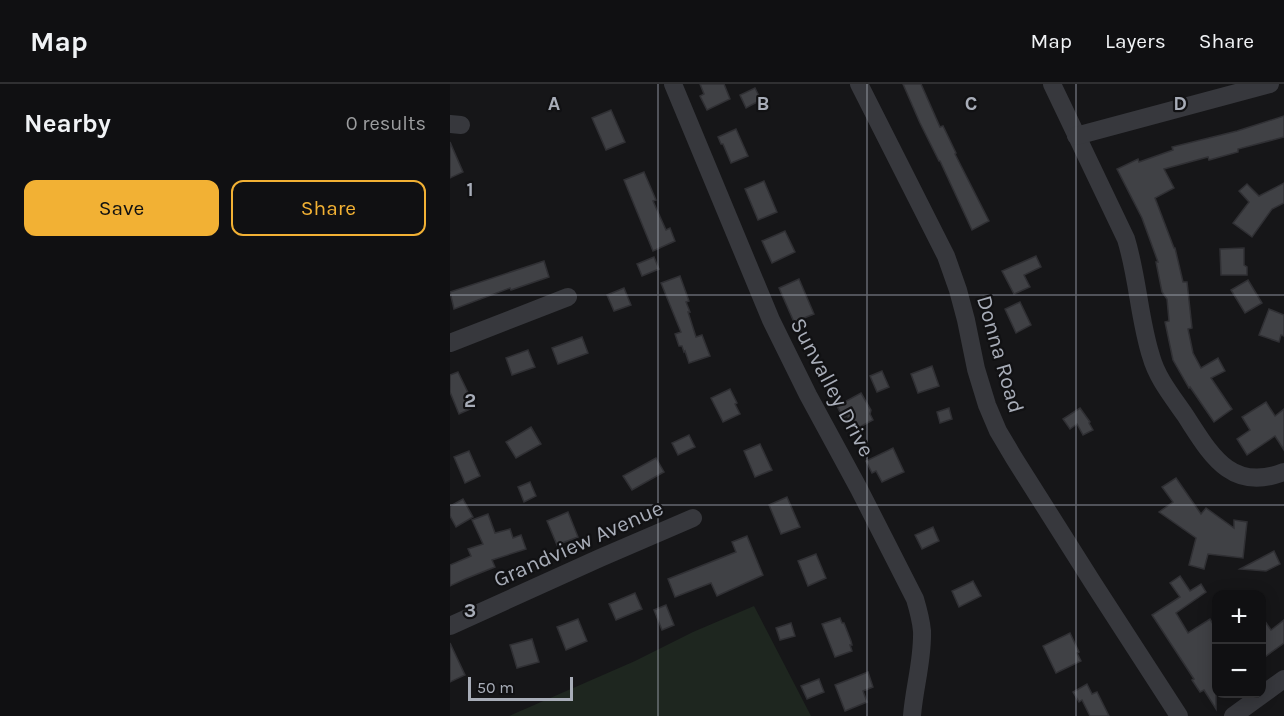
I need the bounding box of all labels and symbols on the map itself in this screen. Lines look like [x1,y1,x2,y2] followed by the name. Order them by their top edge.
[548,92,561,115] text: A
[757,92,769,115] text: B
[965,92,977,115] text: C
[1173,92,1187,115] text: D
[466,178,474,201] text: 1
[971,292,1029,416] street label: Donna Road
[785,314,880,461] street label: Sunvalley Drive
[464,389,476,412] text: 2
[490,495,667,593] street label: Grandview Avenue
[464,599,476,622] text: 3
[468,674,573,702] scale bar

